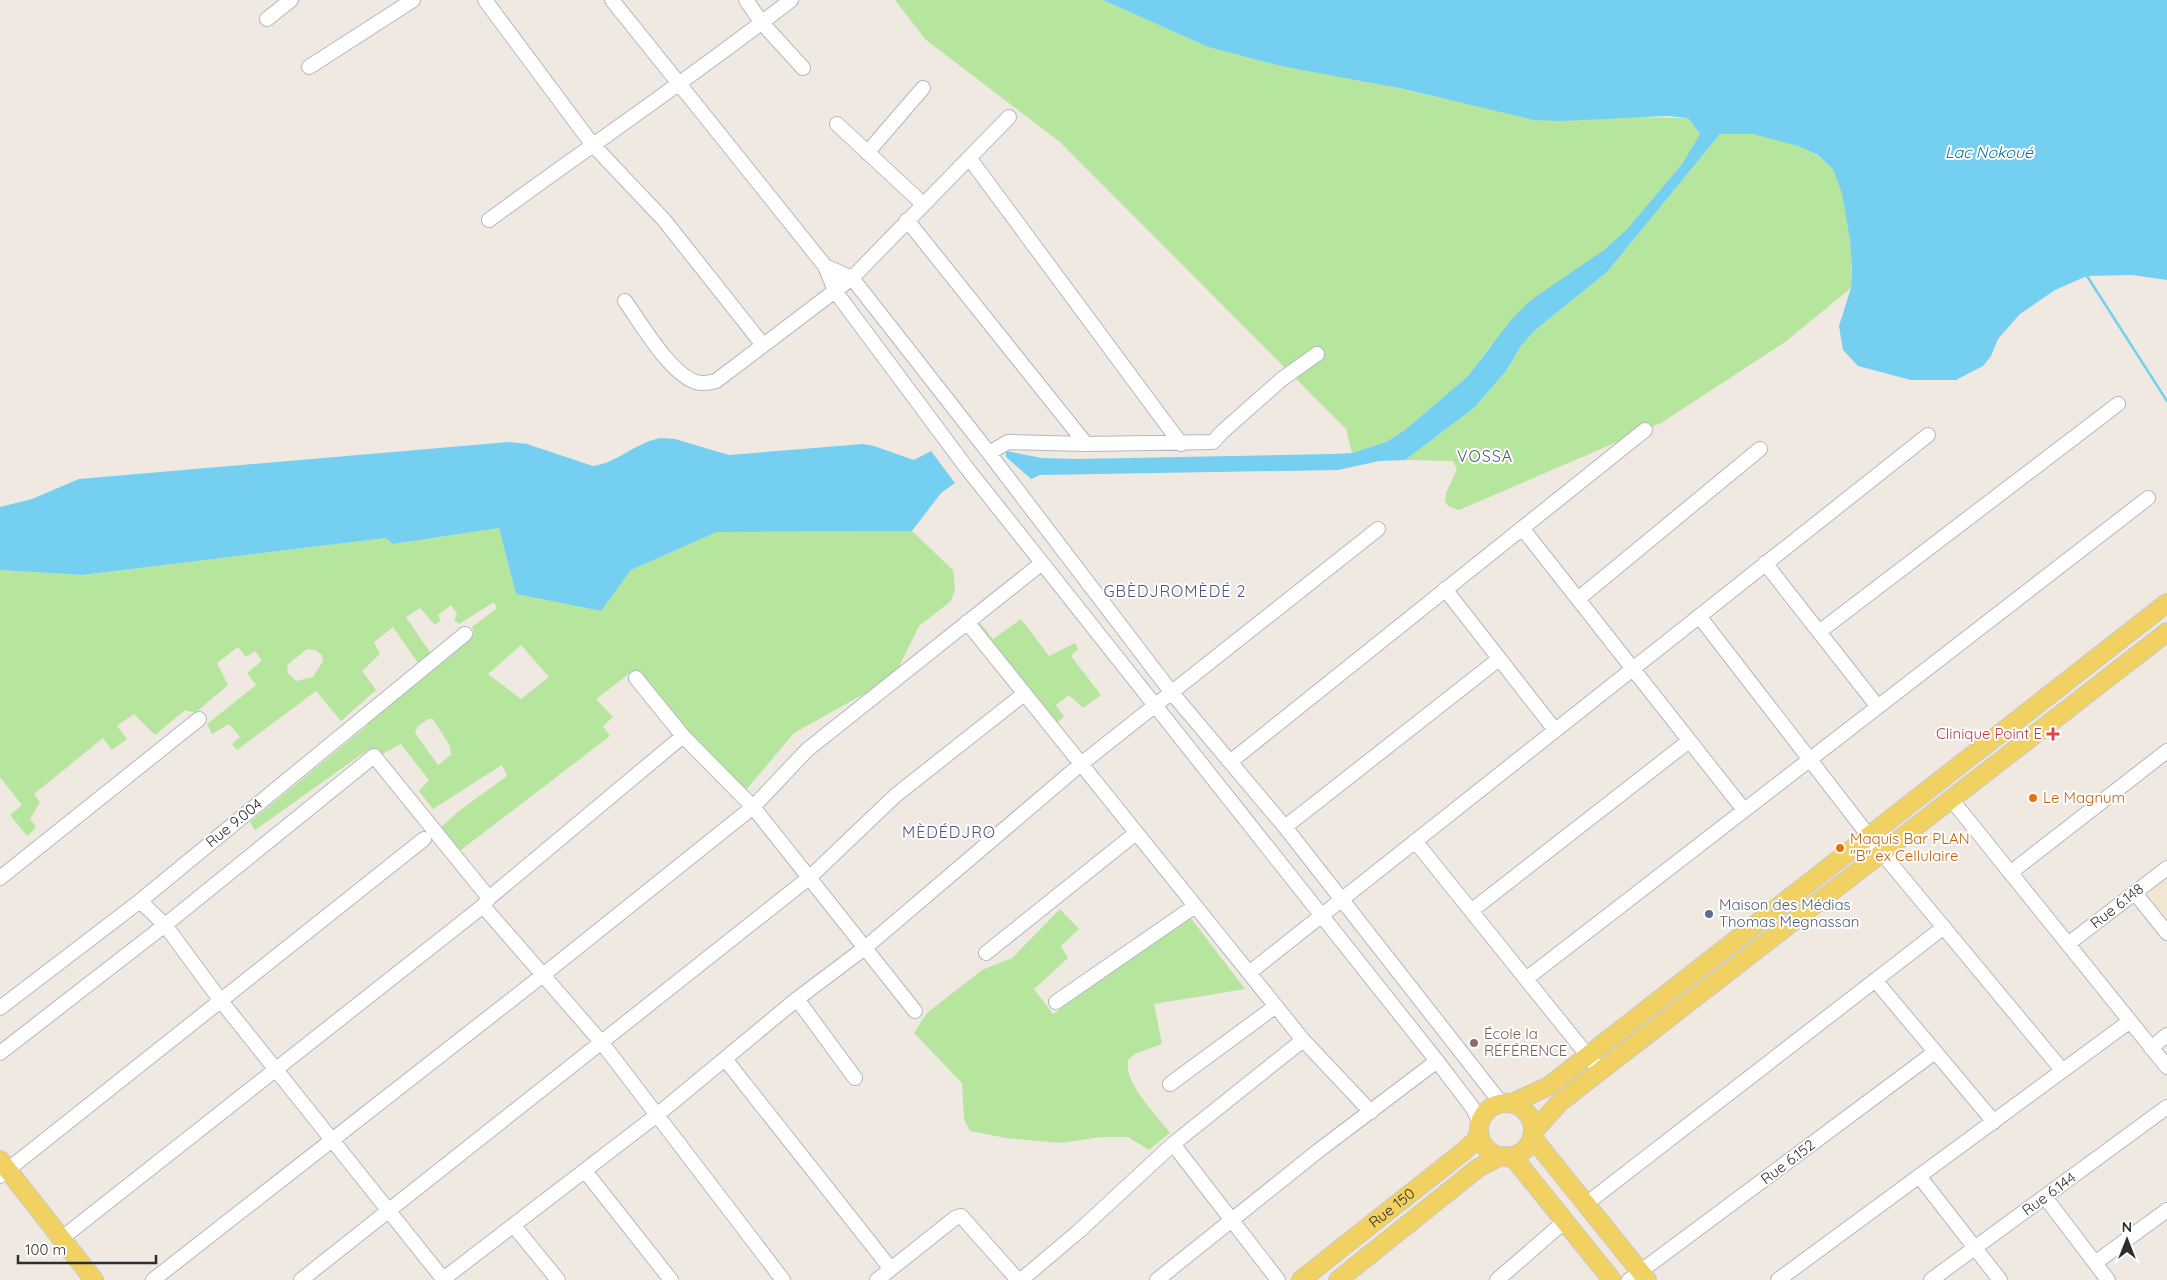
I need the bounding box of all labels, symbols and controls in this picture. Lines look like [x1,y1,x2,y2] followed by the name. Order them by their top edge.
[1945,142,2034,162] water label: Lac Nokoué
[1457,446,1513,466] district label: VOSSA
[1103,581,1247,601] district label: GBÈDJROMÈDÉ 2
[1936,724,2042,743] place label: Clinique Point E
[2046,727,2060,741] marker: Clinique Point E
[2043,788,2125,807] place label: Le Magnum
[2027,792,2039,804] marker: Le Magnum
[202,794,266,851] street label: Rue 9.004
[902,822,996,842] district label: MÈDÉDJRO
[1850,829,1970,865] place label: Maquis Bar PLAN "B" ex Cellulaire
[1834,842,1846,854] marker: Maquis Bar PLAN "B" ex Cellulaire
[2086,879,2147,932] street label: Rue 6.148
[1719,895,1859,931] place label: Maison des Médias Thomas Megnassan
[1703,908,1715,920] marker: Maison des Médias Thomas Megnassan
[1484,1024,1567,1060] place label: École la RÉFÉRENCE
[1468,1037,1480,1049] marker: École la RÉFÉRENCE
[1757,1135,1819,1188] street label: Rue 6.152
[2018,1168,2080,1220] street label: Rue 6.144
[1365,1183,1419,1232] street label: Rue 150
[2102,1215,2152,1265] north arrow
[2122,1218,2132,1236] text: N
[18,1232,155,1264] scale bar
[25,1240,66,1259] text: 100 m

